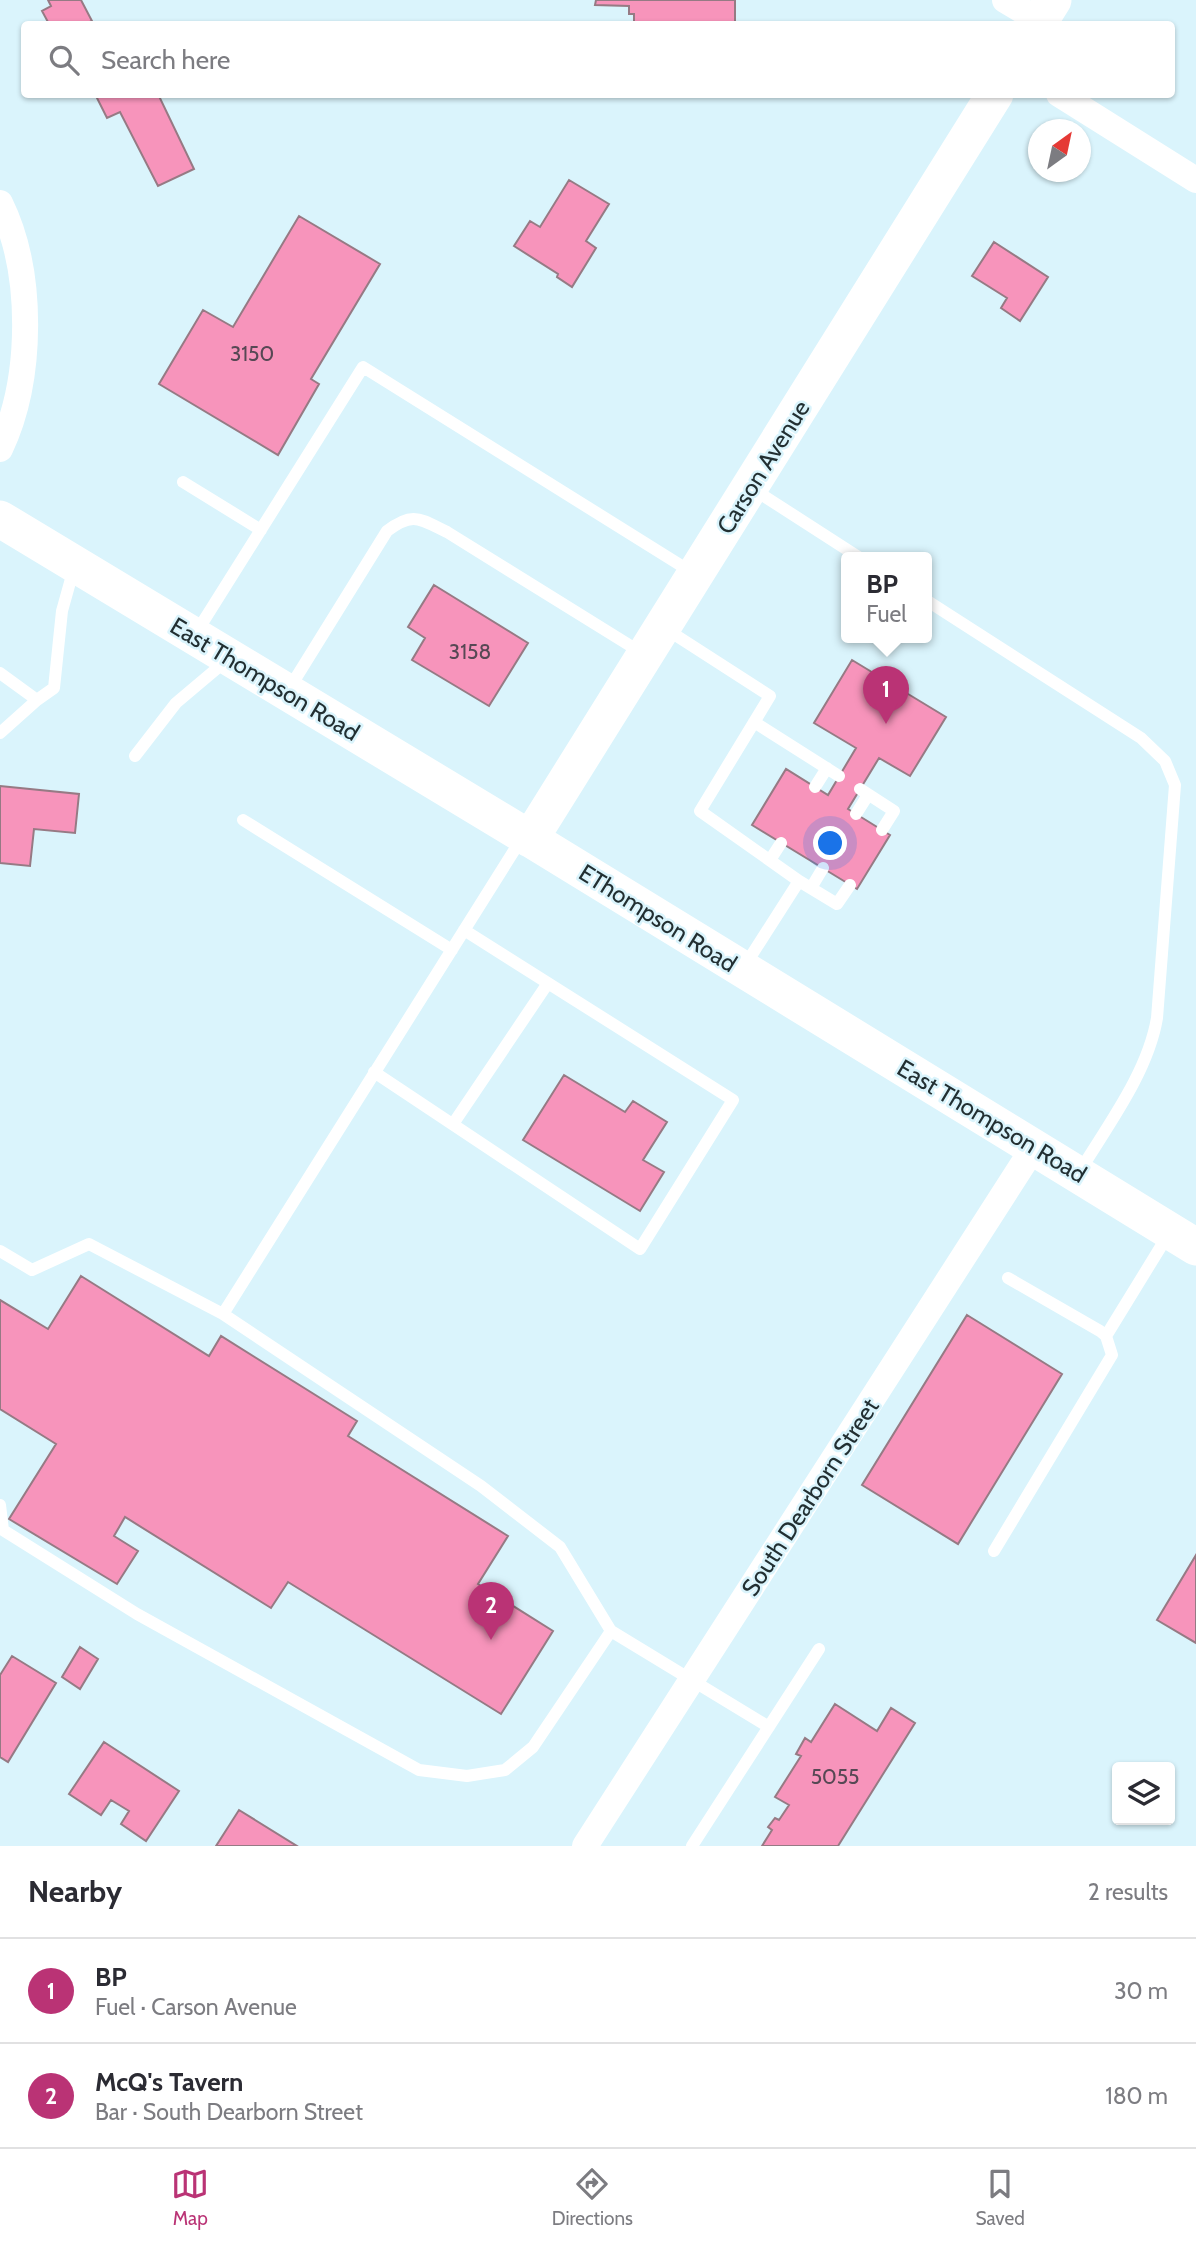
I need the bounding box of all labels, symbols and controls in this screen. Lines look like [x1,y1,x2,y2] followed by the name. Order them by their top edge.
[21,21,1175,98] search box
[45,41,83,79] icon: search
[101,44,230,76] text: Search here
[1028,119,1091,182] north arrow
[230,341,274,366] house number: 3150
[710,395,816,539] street label: Carson Avenue
[841,552,932,643] popup
[866,568,898,600] text: BP
[866,600,907,628] text: Fuel
[165,611,365,747] street label: East Thompson Road
[449,639,491,664] house number: 3158
[863,666,909,724] pin: 1
[813,826,847,860] your location
[574,858,742,978] street label: EThompson Road
[892,1053,1092,1189] street label: East Thompson Road
[735,1393,885,1601] street label: South Dearborn Street
[468,1582,514,1640] pin: 2
[1112,1762,1175,1825] map controls
[1112,1762,1175,1825] button: layers
[811,1764,859,1789] house number: 5055
[28,1873,122,1910] text: Nearby
[1088,1878,1168,1906] text: 2 results
[95,1961,127,1993] text: BP
[47,1977,55,2005] text: 1
[1114,1977,1168,2005] text: 30 m
[95,1993,297,2021] text: Fuel · Carson Avenue
[95,2066,243,2098] text: McQ's Tavern
[45,2082,57,2110] text: 2
[1105,2082,1168,2110] text: 180 m
[95,2098,363,2126] text: Bar · South Dearborn Street
[171,2165,209,2230] tab: Map
[552,2165,633,2230] tab: Directions
[975,2165,1025,2230] tab: Saved

